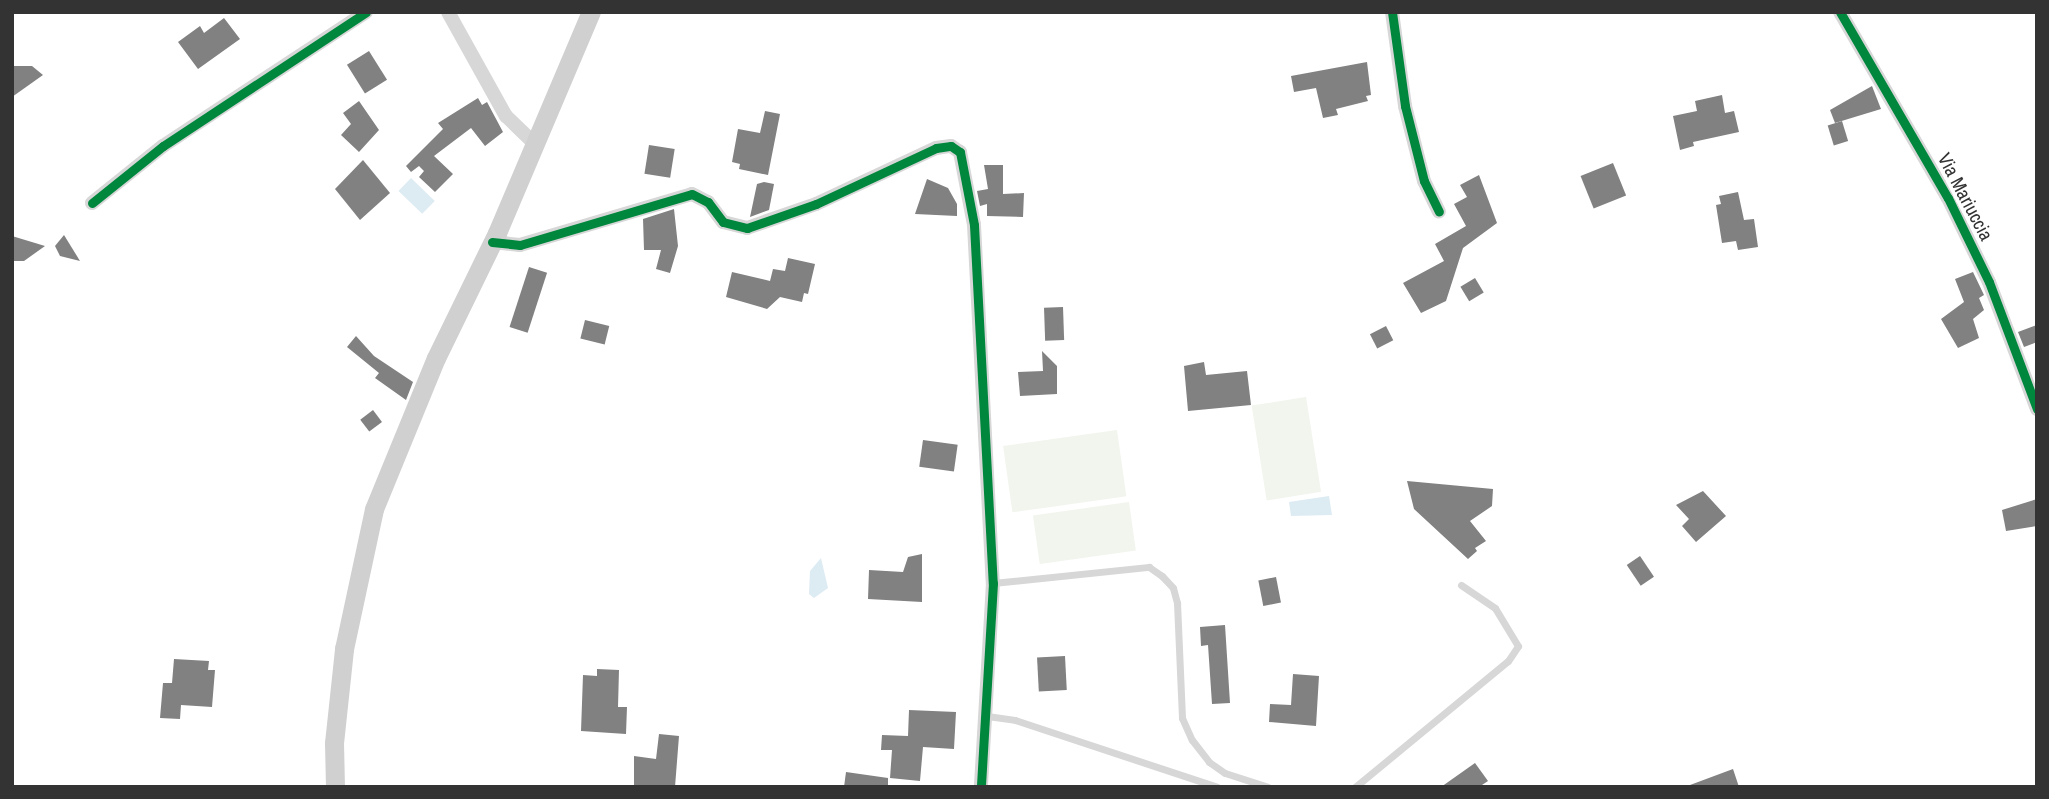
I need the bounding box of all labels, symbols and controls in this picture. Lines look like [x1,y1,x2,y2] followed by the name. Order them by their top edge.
[1932,149,1998,245] street label: Via Mariuccia

